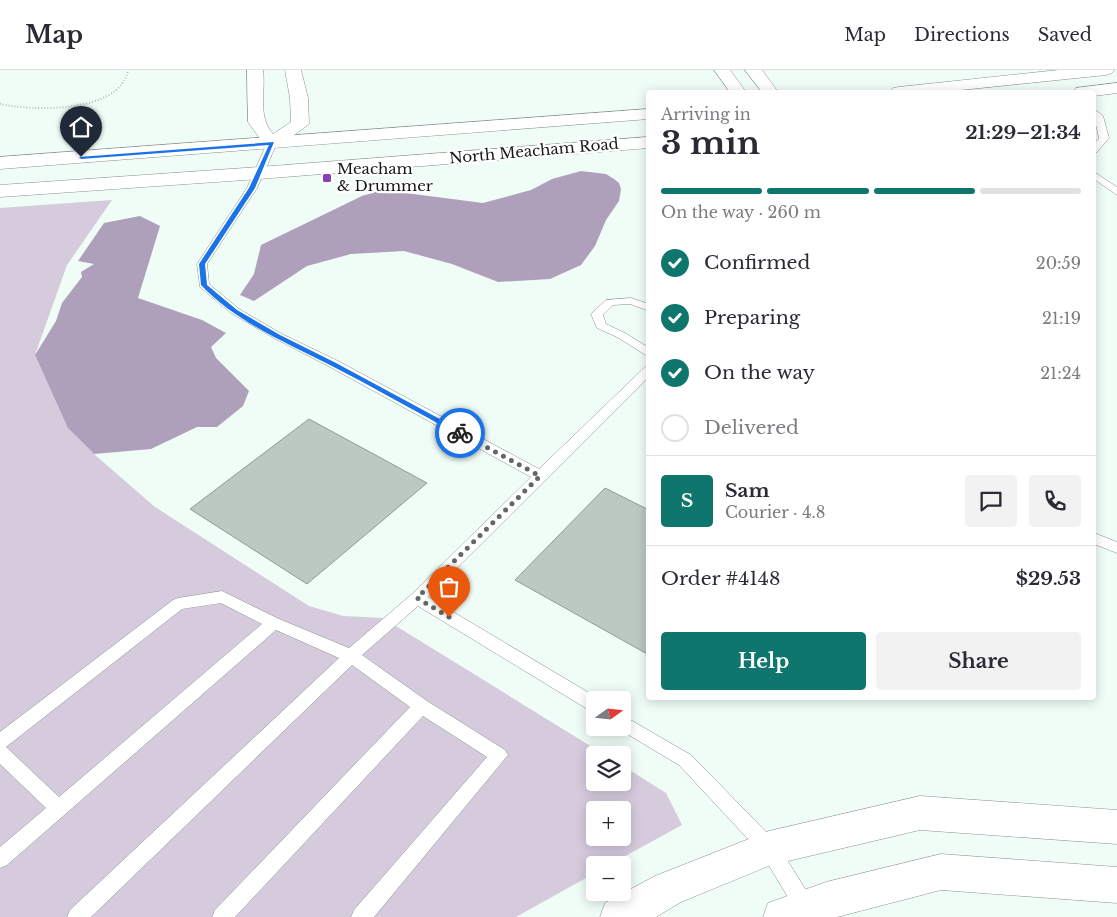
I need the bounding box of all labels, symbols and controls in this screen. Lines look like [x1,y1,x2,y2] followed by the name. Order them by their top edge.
[25,20,83,49] text: Map
[844,24,886,46] text: Map
[914,24,1010,46] text: Directions
[1038,24,1092,46] text: Saved
[661,104,751,124] text: Arriving in
[60,106,102,157] pin
[67,113,95,141] icon: home
[965,121,1081,144] text: 21:29–21:34
[661,123,760,163] text: 3 min
[448,134,620,167] street label: North Meacham Road
[337,159,434,195] place label: Meacham & Drummer
[321,172,333,184] marker: Meacham & Drummer
[661,202,821,222] text: On the way · 260 m
[661,249,689,277] icon: check
[704,251,810,274] text: Confirmed
[1036,253,1081,273] text: 20:59
[661,304,689,332] icon: check
[704,306,800,329] text: Preparing
[1042,308,1081,328] text: 21:19
[661,359,689,387] icon: check
[704,361,815,384] text: On the way
[1040,363,1081,383] text: 21:24
[435,408,485,458] courier
[704,416,799,439] text: Delivered
[446,419,474,447] icon: bike
[965,475,1017,527] button: chat
[1029,475,1081,527] button: phone
[725,479,770,502] text: Sam
[681,489,693,512] text: S
[725,502,826,522] text: Courier · 4.8
[428,566,470,617] pin
[661,567,780,590] text: Order #4148
[1016,567,1081,590] text: $29.53
[435,573,463,601] icon: bag
[661,632,866,690] button: Help
[876,632,1081,690] button: Share
[586,691,631,736] north arrow
[586,691,631,901] map controls
[586,746,631,791] button: layers
[586,801,631,846] button: +
[586,856,631,901] button: −

